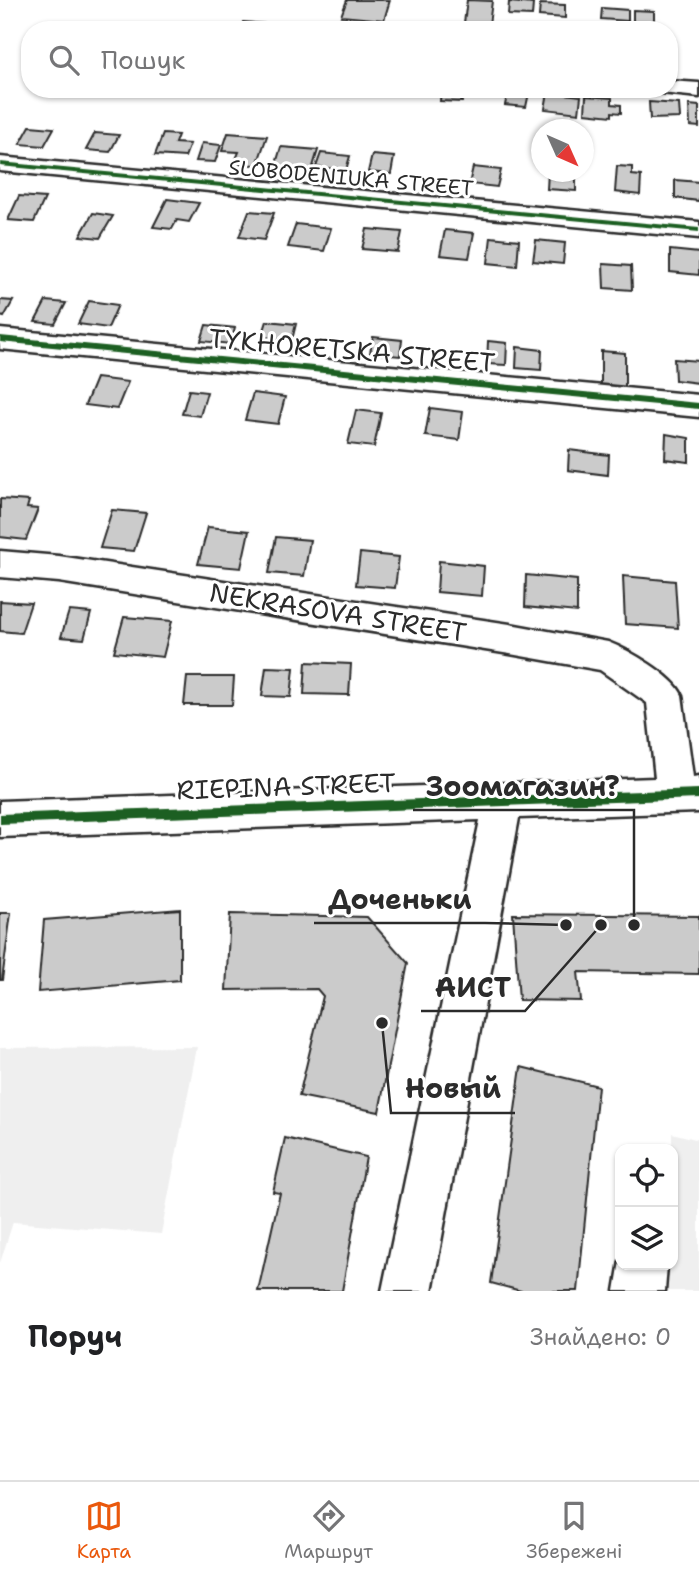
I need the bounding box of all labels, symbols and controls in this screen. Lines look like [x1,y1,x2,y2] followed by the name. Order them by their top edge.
[21,21,678,98] search box
[45,41,83,79] icon: search
[101,42,185,77] text: Пошук
[531,119,594,182] north arrow
[227,153,475,203] street label: SLOBODENIUKA STREET
[207,320,497,380] street label: TYKHORETSKA STREET
[207,574,469,650] street label: NEKRASOVA STREET
[413,761,634,810] callout: Зоомагазин?
[176,765,396,807] street label: RIEPINA STREET
[426,767,620,805] text: Зоомагазин?
[314,874,485,923] callout: Доченьки
[328,880,472,918] text: Доченьки
[421,962,525,1011] callout: АИСТ
[435,968,512,1006] text: АИСТ
[391,1064,515,1113] callout: Новый
[405,1069,501,1107] text: Новый
[615,1144,678,1270] map controls
[615,1144,678,1207] button: locate
[615,1207,678,1270] button: layers
[28,1316,122,1357] text: Поруч
[530,1322,671,1352] text: Знайдено: 0
[77,1497,131,1564] tab: Карта
[284,1497,373,1564] tab: Маршрут
[526,1497,622,1564] tab: Збережені

